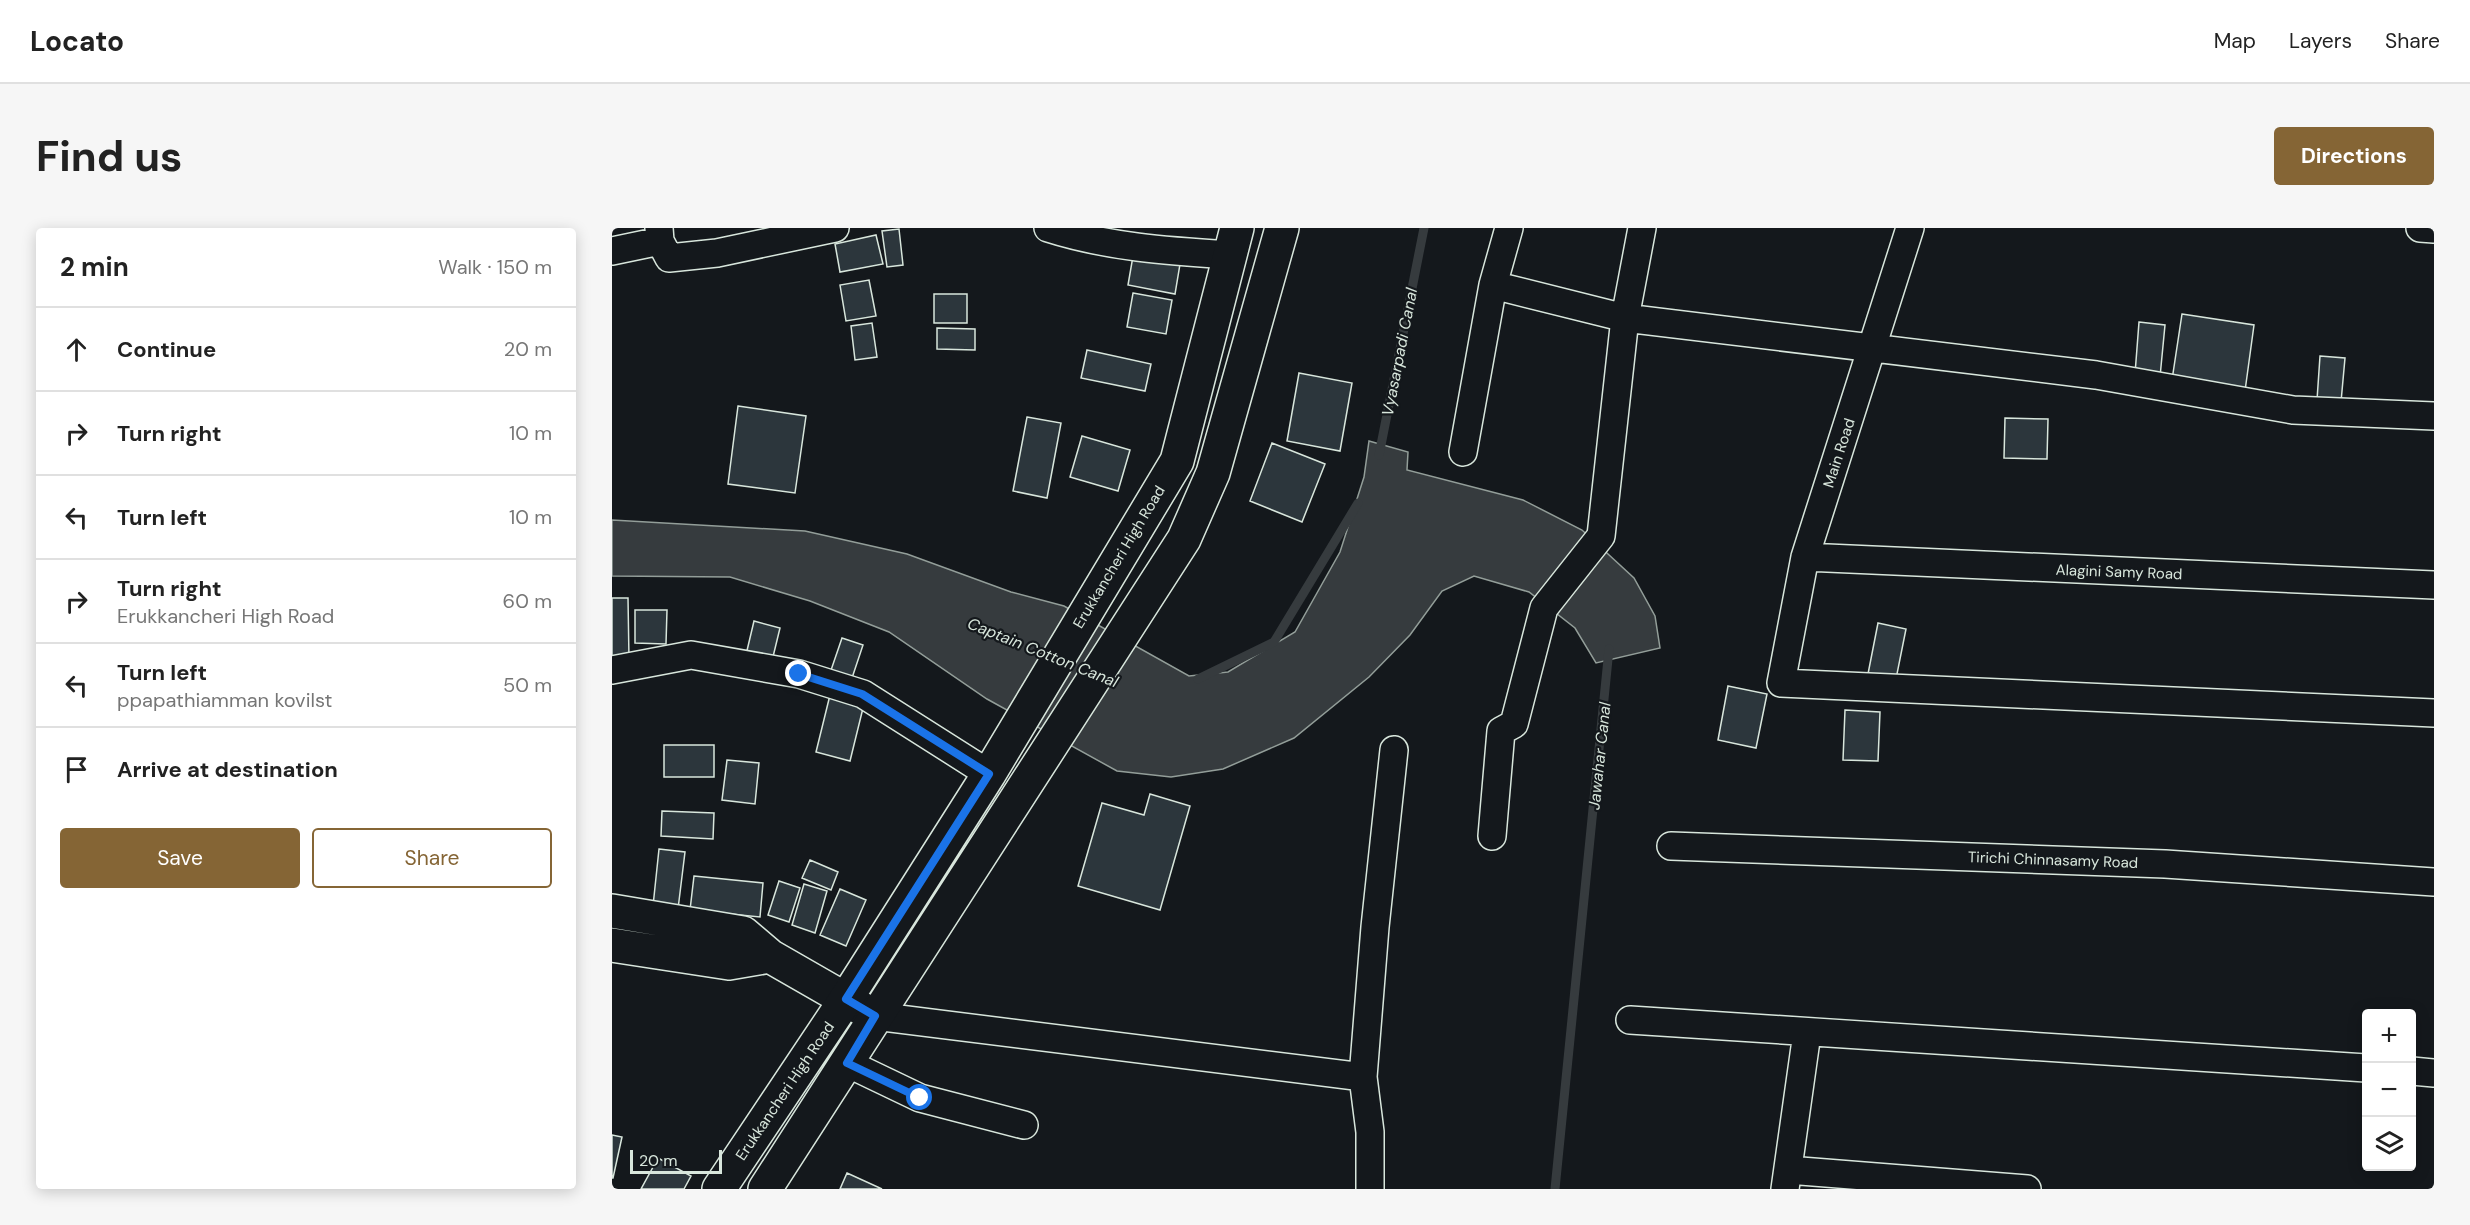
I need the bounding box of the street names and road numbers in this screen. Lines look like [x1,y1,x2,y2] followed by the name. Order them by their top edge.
[1818,416,1860,490] street label: Main Road
[1068,482,1170,632] street label: Erukkancheri High Road
[2055,560,2183,584] street label: Alagini Samy Road
[1967,847,2139,873] street label: Tirichi Chinnasamy Road
[731,1018,839,1164] street label: Erukkancheri High Road

